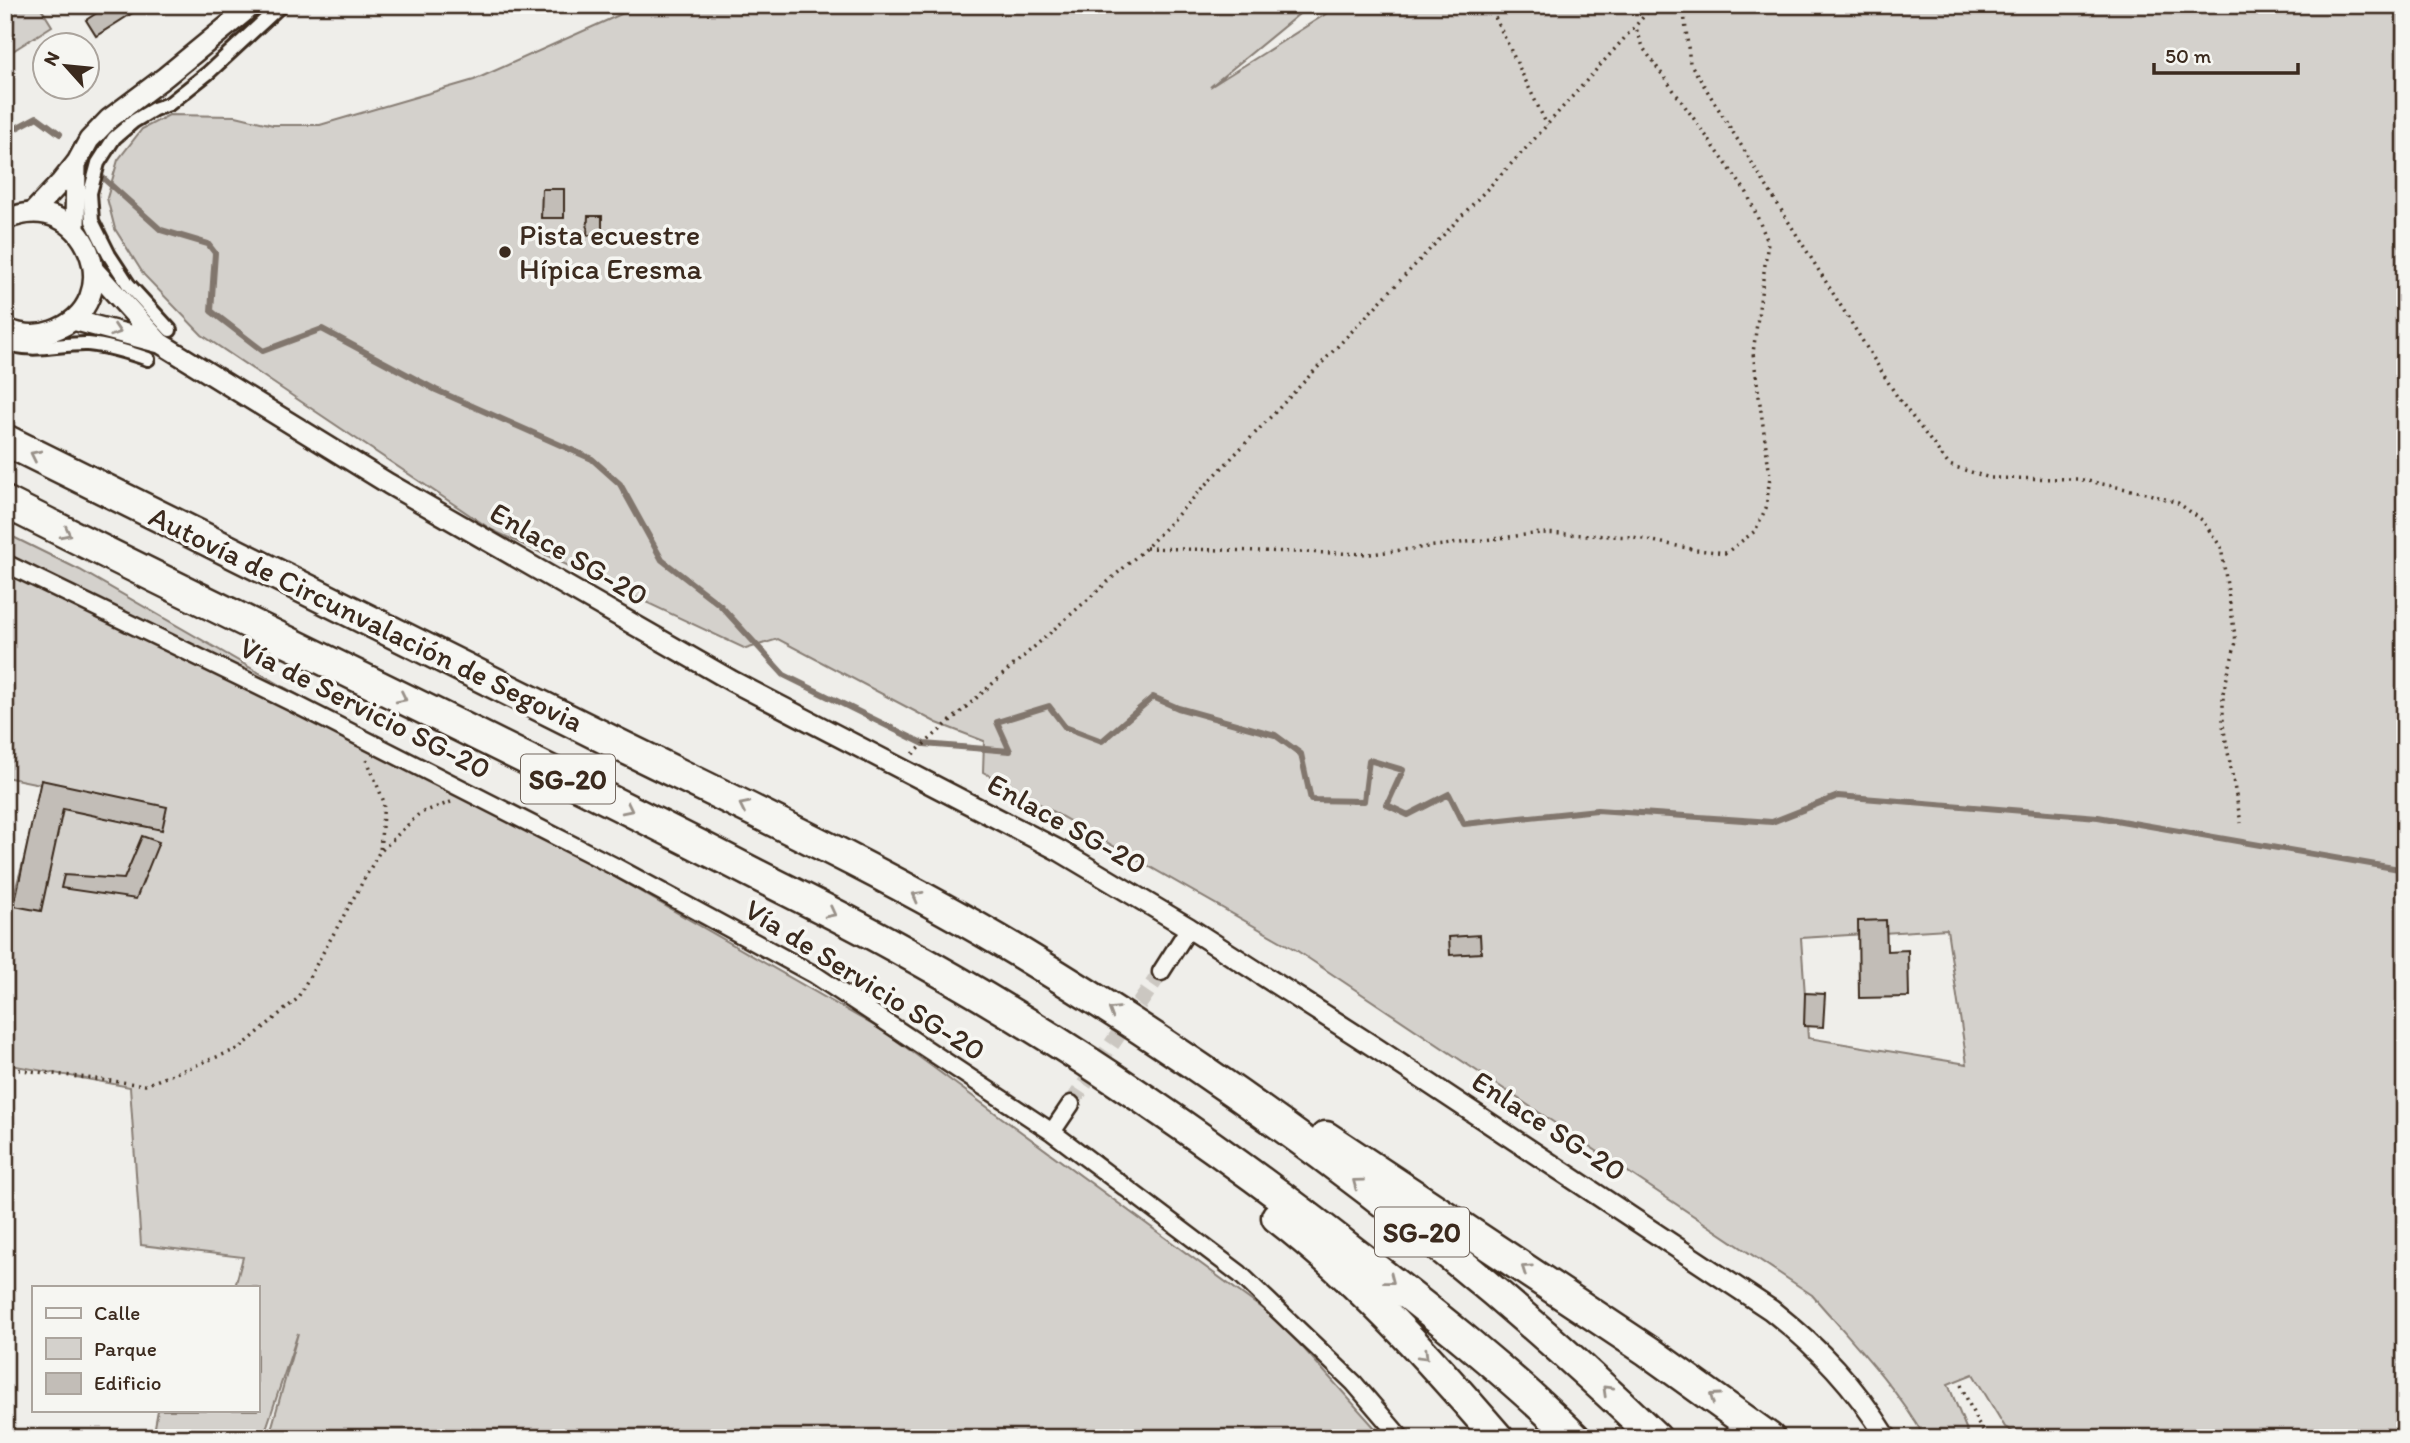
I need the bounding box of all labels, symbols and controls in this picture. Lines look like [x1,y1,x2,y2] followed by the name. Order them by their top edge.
[32,32,102,102] north arrow
[2154,32,2298,76] scale bar
[2165,43,2212,68] text: 50 m
[38,48,64,69] text: N
[519,216,703,287] place label: Pista ecuestre Hípica Eresma
[497,244,513,260] marker: Pista ecuestre Hípica Eresma
[110,323,122,337] one-way arrow
[30,449,42,463] one-way arrow
[484,493,655,614] street label: Enlace SG-20
[143,497,589,740] street label: Autovía de Circunvalación de Segovia
[59,524,71,538] one-way arrow
[233,628,497,787] street label: Vía de Servicio SG-20
[395,690,407,704] one-way arrow
[521,754,615,804] road number: SG-20
[981,765,1153,883] street label: Enlace SG-20
[739,800,751,814] one-way arrow
[621,801,633,815] one-way arrow
[738,890,993,1069] street label: Vía de Servicio SG-20
[912,890,924,904] one-way arrow
[823,905,836,919] one-way arrow
[1107,1007,1120,1020] one-way arrow
[1465,1062,1633,1189] street label: Enlace SG-20
[1352,1178,1365,1191] one-way arrow
[1375,1208,1469,1256] road number: SG-20
[1521,1265,1534,1277] one-way arrow
[1383,1271,1395,1284] one-way arrow
[32,1286,259,1412] legend
[94,1300,140,1325] text: Calle
[94,1336,157,1361] text: Parque
[1415,1346,1428,1359] one-way arrow
[94,1370,162,1395] text: Edificio
[1603,1386,1616,1399] one-way arrow
[1709,1393,1722,1405] one-way arrow

